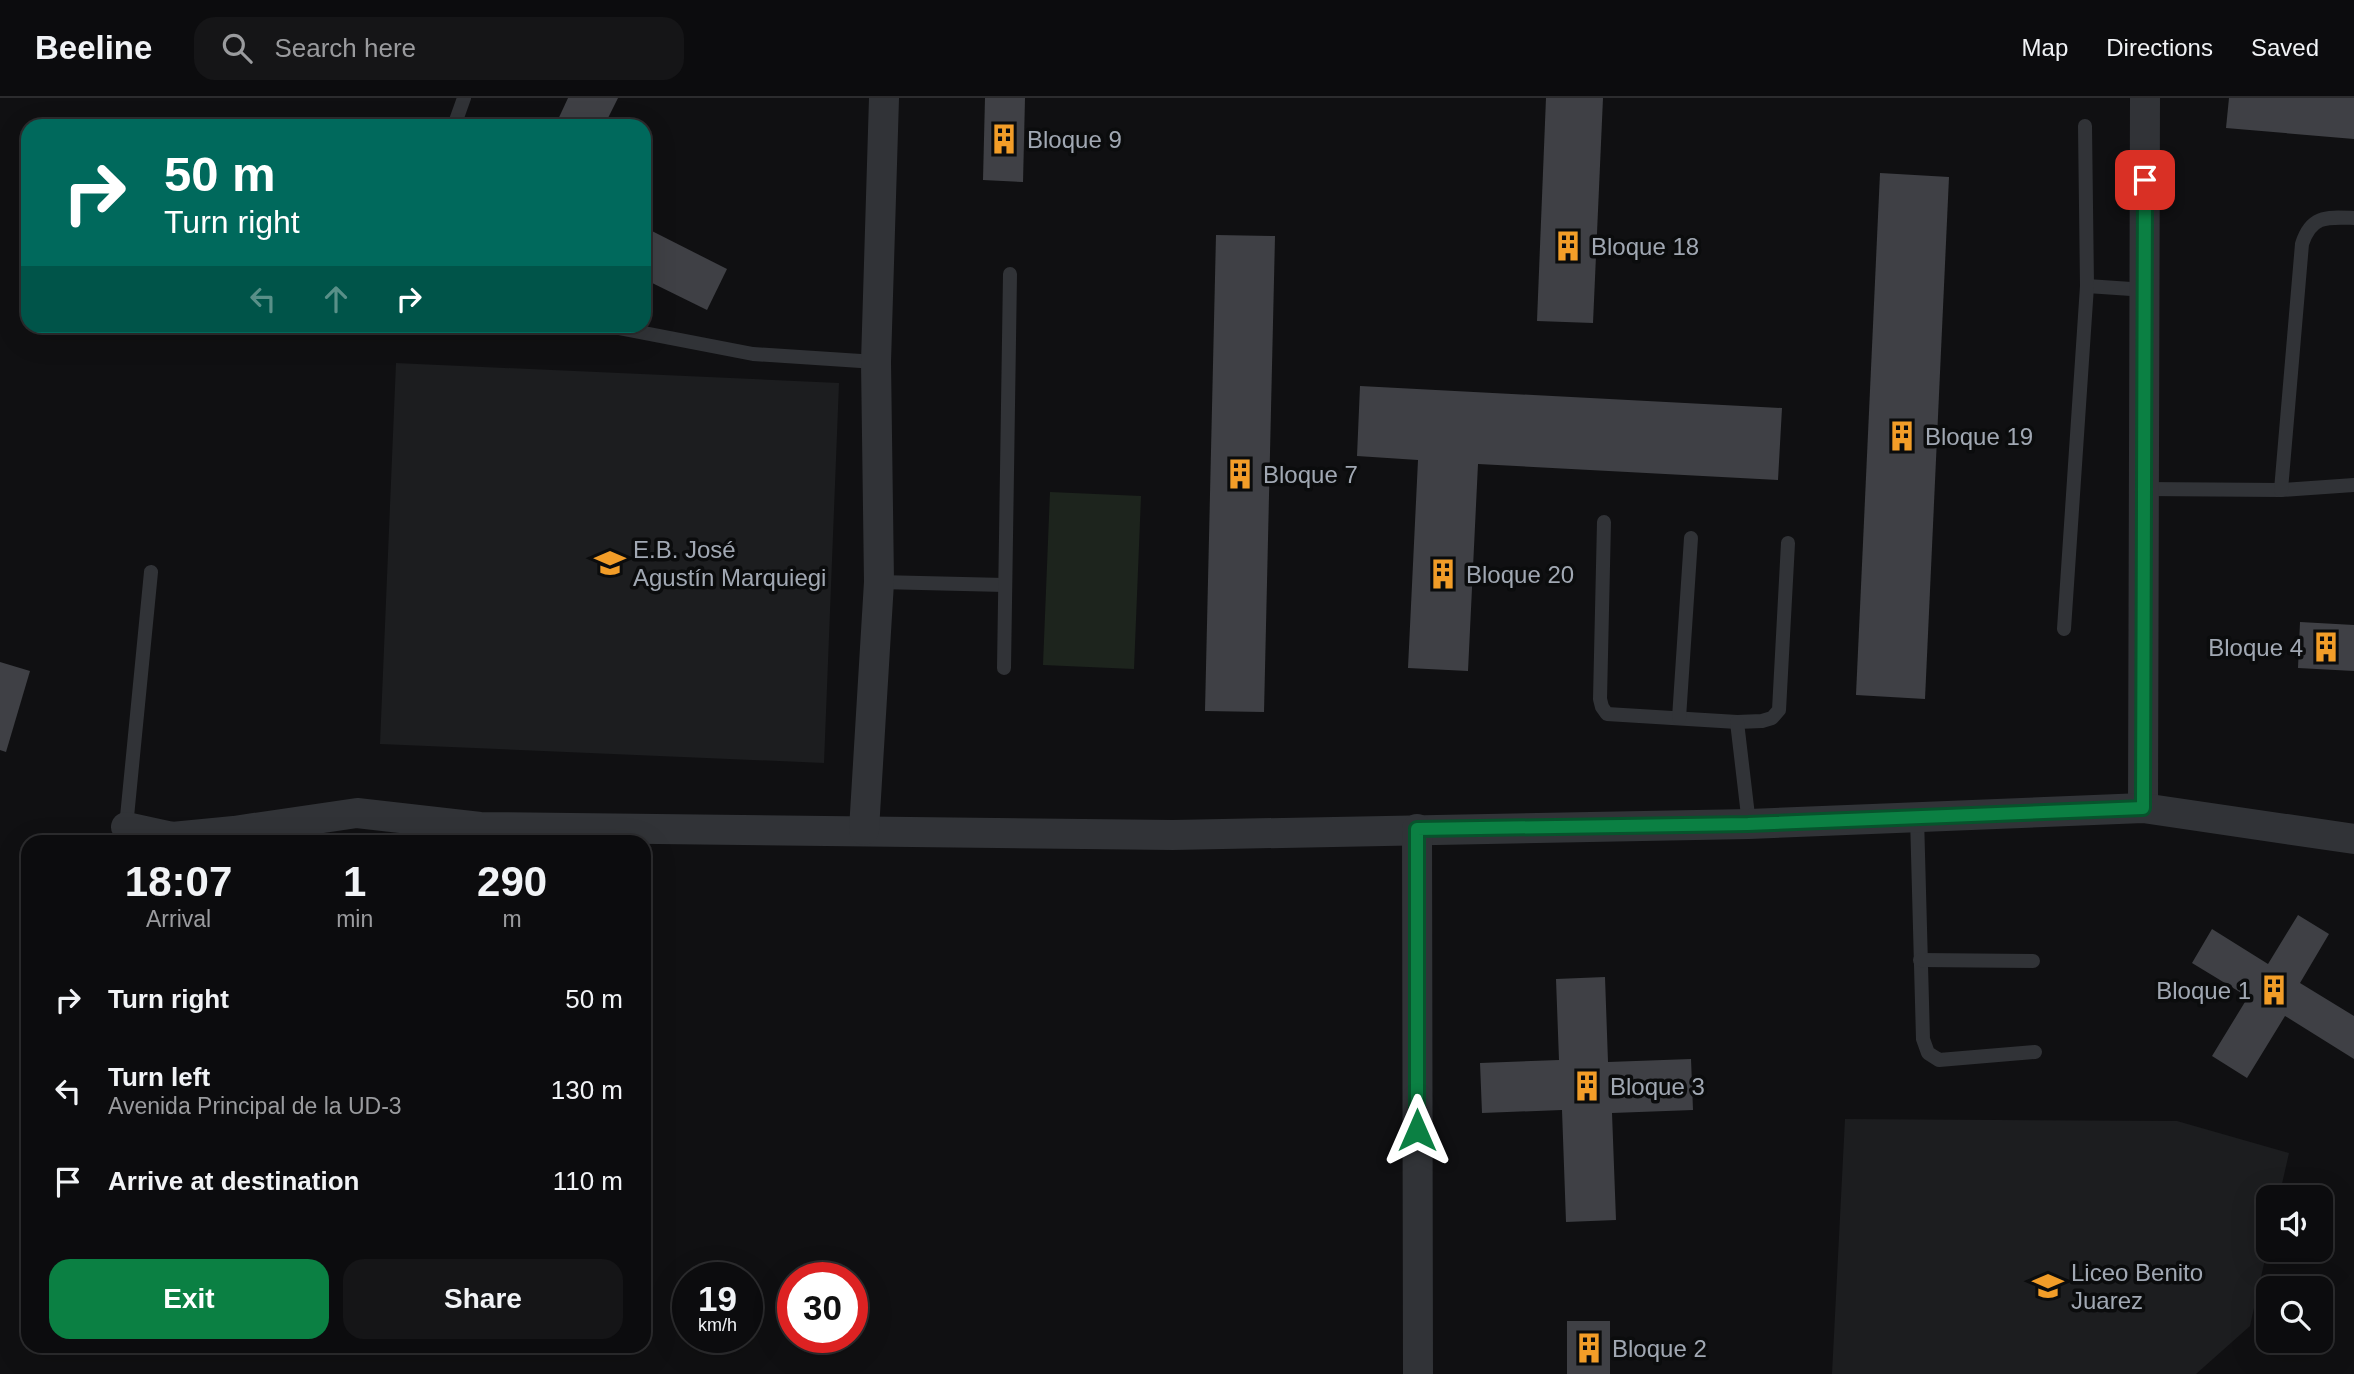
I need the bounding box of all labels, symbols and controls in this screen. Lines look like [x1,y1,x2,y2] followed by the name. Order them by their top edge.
[194,17,684,80] search box
[35,29,152,66] text: Beeline
[218,29,256,67] icon: search
[274,33,416,63] text: Search here
[2022,34,2068,61] text: Map
[2106,34,2213,61] text: Directions
[2251,34,2319,61] text: Saved
[987,122,1021,156] building icon: Bloque 9
[1027,126,1122,153] place label: Bloque 9
[49,147,140,238] icon: right
[164,147,276,201] text: 50 m
[2115,150,2175,210] pin
[2126,161,2164,199] icon: arrive
[164,204,300,240] text: Turn right
[1551,229,1585,263] building icon: Bloque 18
[1591,233,1699,260] place label: Bloque 18
[244,280,282,318] icon: left
[317,280,355,318] icon: ahead
[390,280,428,318] icon: right
[1885,419,1919,453] building icon: Bloque 19
[1925,423,2033,450] place label: Bloque 19
[1223,457,1257,491] building icon: Bloque 7
[1263,461,1358,488] place label: Bloque 7
[633,536,826,591] place label: E.B. José Agustín Marquiegi
[593,546,627,580] school or university icon: E.B. José Agustín Marquiegi
[1426,557,1460,591] building icon: Bloque 20
[1466,561,1574,588] place label: Bloque 20
[2309,630,2343,664] building icon: Bloque 4
[2208,634,2303,661] place label: Bloque 4
[125,858,232,905] text: 18:07
[343,858,366,905] text: 1
[477,858,547,905] text: 290
[146,906,211,932] text: Arrival
[336,906,373,932] text: min
[503,906,522,932] text: m
[2257,973,2291,1007] building icon: Bloque 1
[2156,977,2251,1004] place label: Bloque 1
[49,981,87,1019] icon: right
[108,984,229,1014] text: Turn right
[565,984,623,1014] text: 50 m
[108,1062,210,1092] text: Turn left
[1570,1069,1604,1103] building icon: Bloque 3
[49,1072,87,1110] icon: left
[1610,1073,1705,1100] place label: Bloque 3
[551,1075,623,1105] text: 130 m
[108,1093,402,1119] text: Avenida Principal de la UD-3
[1380,1093,1454,1167] position arrow
[49,1163,87,1201] icon: arrive
[108,1166,359,1196] text: Arrive at destination
[553,1166,623,1196] text: 110 m
[2256,1185,2333,1353] map controls
[2256,1185,2333,1262] button: sound
[49,1259,329,1339] button: Exit
[343,1259,623,1339] button: Share
[2071,1259,2203,1314] place label: Liceo Benito Juarez
[777,1262,868,1353] speed limit sign: 30
[2031,1269,2065,1303] school or university icon: Liceo Benito Juarez
[2256,1276,2333,1353] button: search
[698,1279,737,1318] text: 19
[698,1315,737,1335] text: km/h
[1572,1331,1606,1365] building icon: Bloque 2
[1612,1335,1707,1362] place label: Bloque 2

